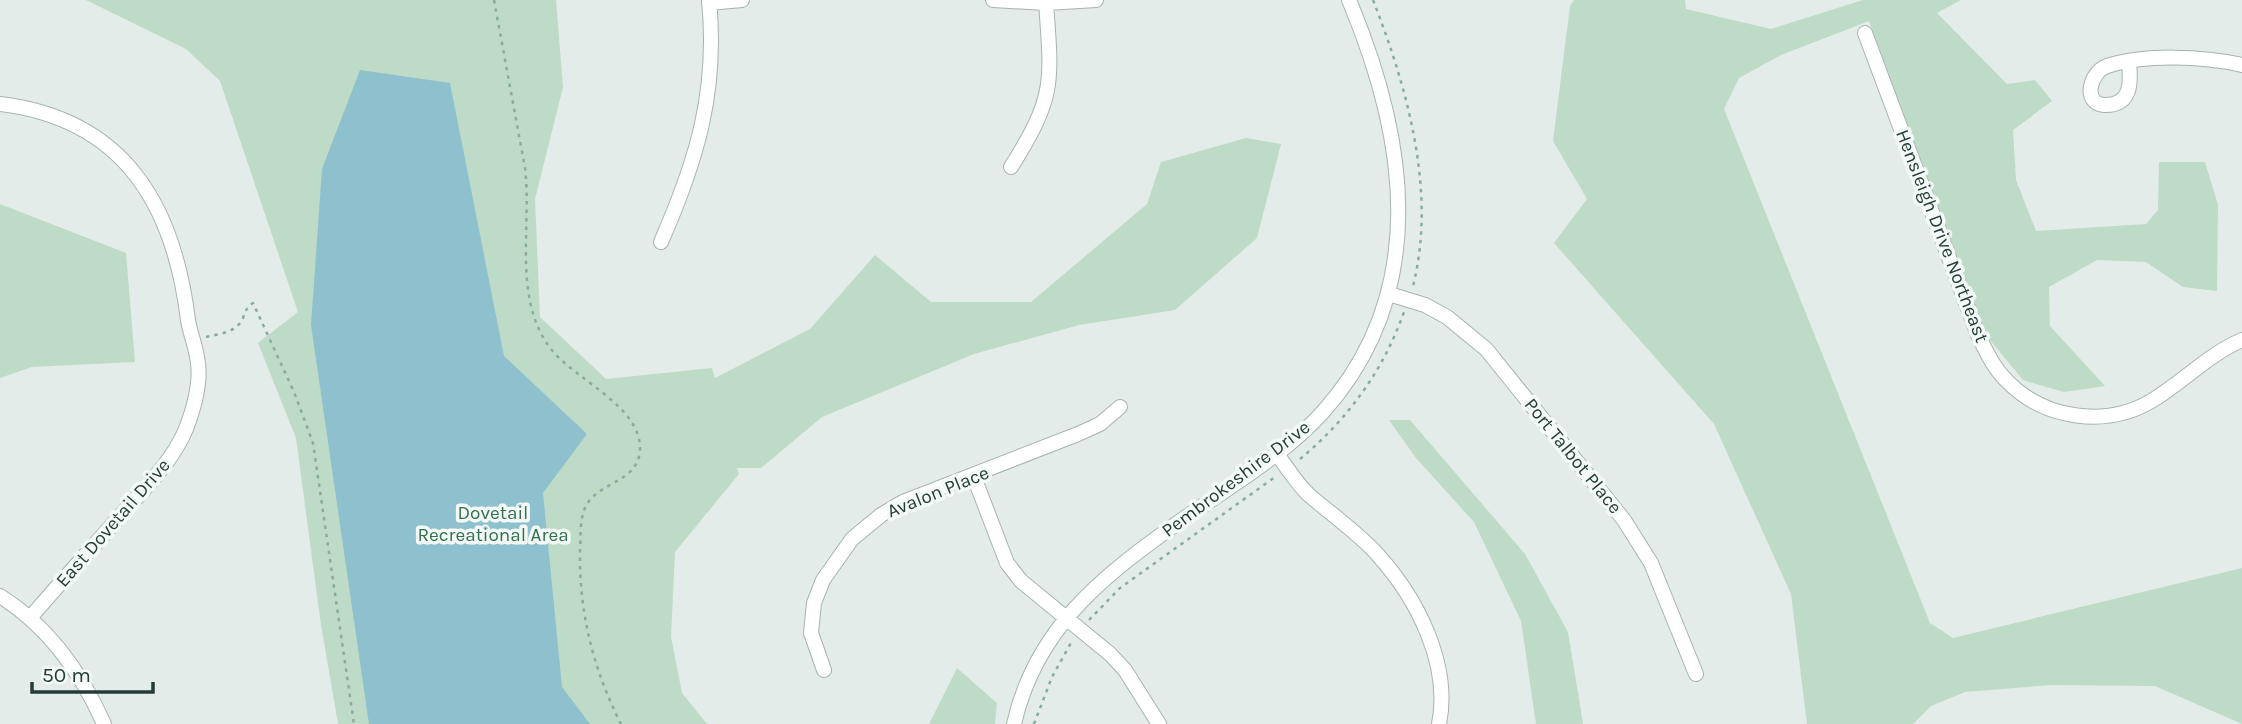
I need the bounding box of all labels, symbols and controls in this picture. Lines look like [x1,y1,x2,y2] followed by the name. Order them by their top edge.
[1891,126,1993,346] street label: Hensleigh Drive Northeast
[1520,394,1626,518] street label: Port Talbot Place
[1158,416,1314,542] street label: Pembrokeshire Drive
[51,454,175,592] street label: East Dovetail Drive
[884,462,992,522] street label: Avalon Place
[417,502,569,546] park label: Dovetail Recreational Area
[32,650,152,694] scale bar
[42,663,91,687] text: 50 m

